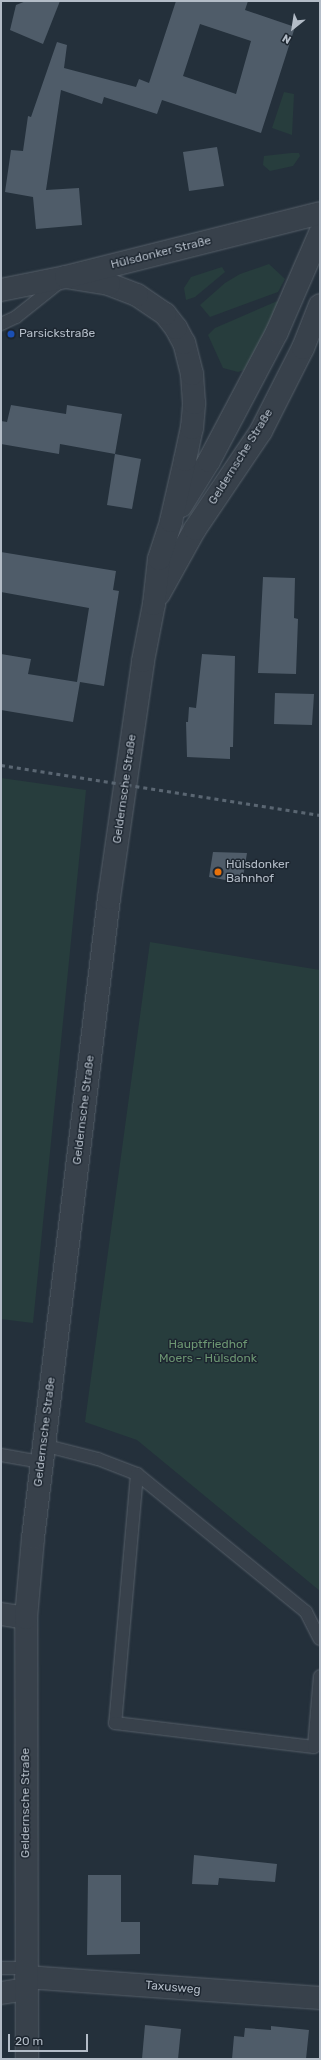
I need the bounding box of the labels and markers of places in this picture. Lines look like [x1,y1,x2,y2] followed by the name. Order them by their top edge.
[19,327,95,341] place label: Parsickstraße
[6,329,16,339] marker: Parsickstraße
[226,858,289,886] place label: Hülsdonker Bahnhof
[213,867,223,877] marker: Hülsdonker Bahnhof

